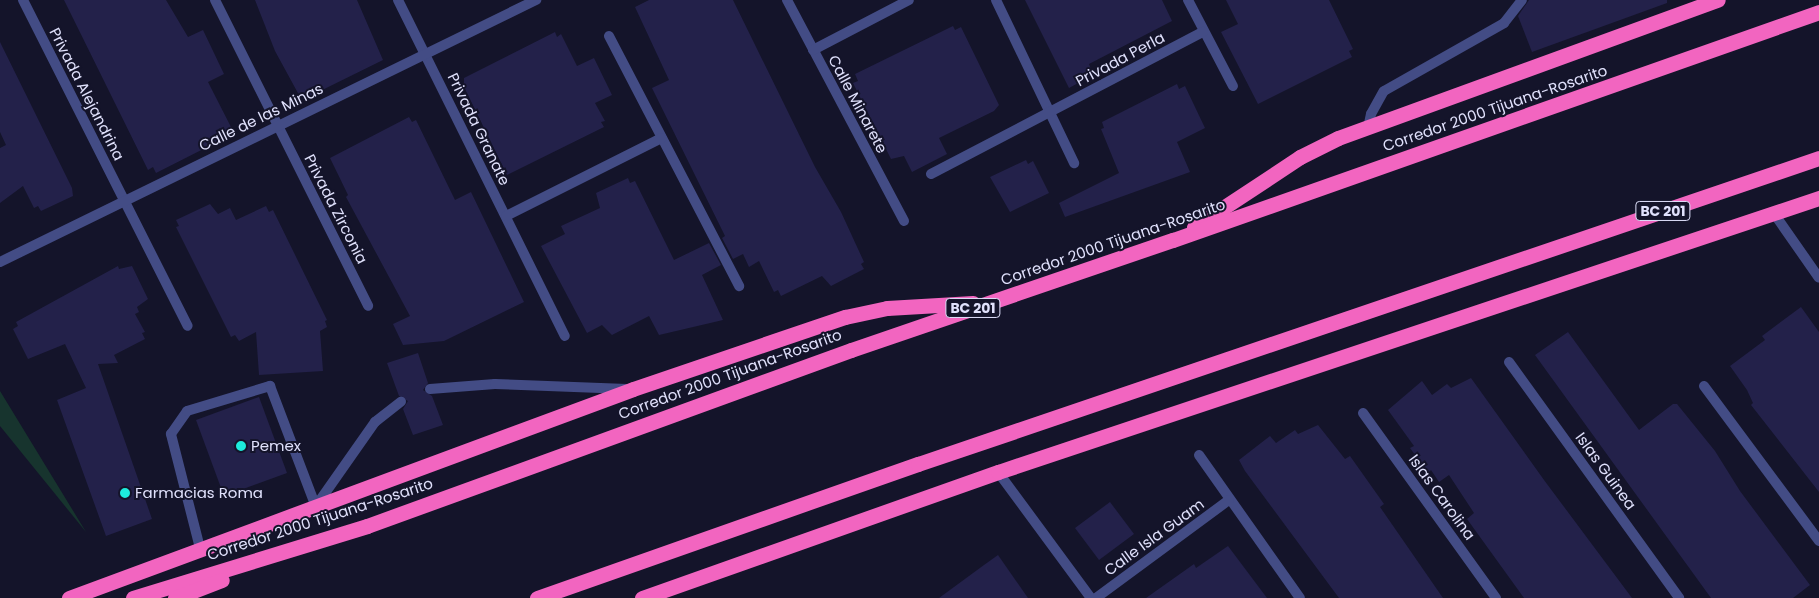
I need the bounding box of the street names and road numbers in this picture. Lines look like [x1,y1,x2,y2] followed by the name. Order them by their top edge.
[46,25,128,163] street label: Privada Alejandrina
[1072,28,1168,90] street label: Privada Perla
[825,52,891,156] street label: Calle Minarete
[1380,61,1610,155] street label: Corredor 2000 Tijuana-Rosarito
[444,70,514,188] street label: Privada Granate
[196,79,326,155] street label: Calle de las Minas
[301,151,371,267] street label: Privada Zirconia
[998,195,1228,289] street label: Corredor 2000 Tijuana-Rosarito
[1634,200,1692,222] road number: BC 201
[944,296,1002,320] road number: BC 201
[616,325,844,423] street label: Corredor 2000 Tijuana-Rosarito
[1572,429,1640,513] street label: Islas Guinea
[1405,451,1479,543] street label: Islas Carolina
[205,474,435,564] street label: Corredor 2000 Tijuana-Rosarito
[1101,495,1207,579] street label: Calle Isla Guam

